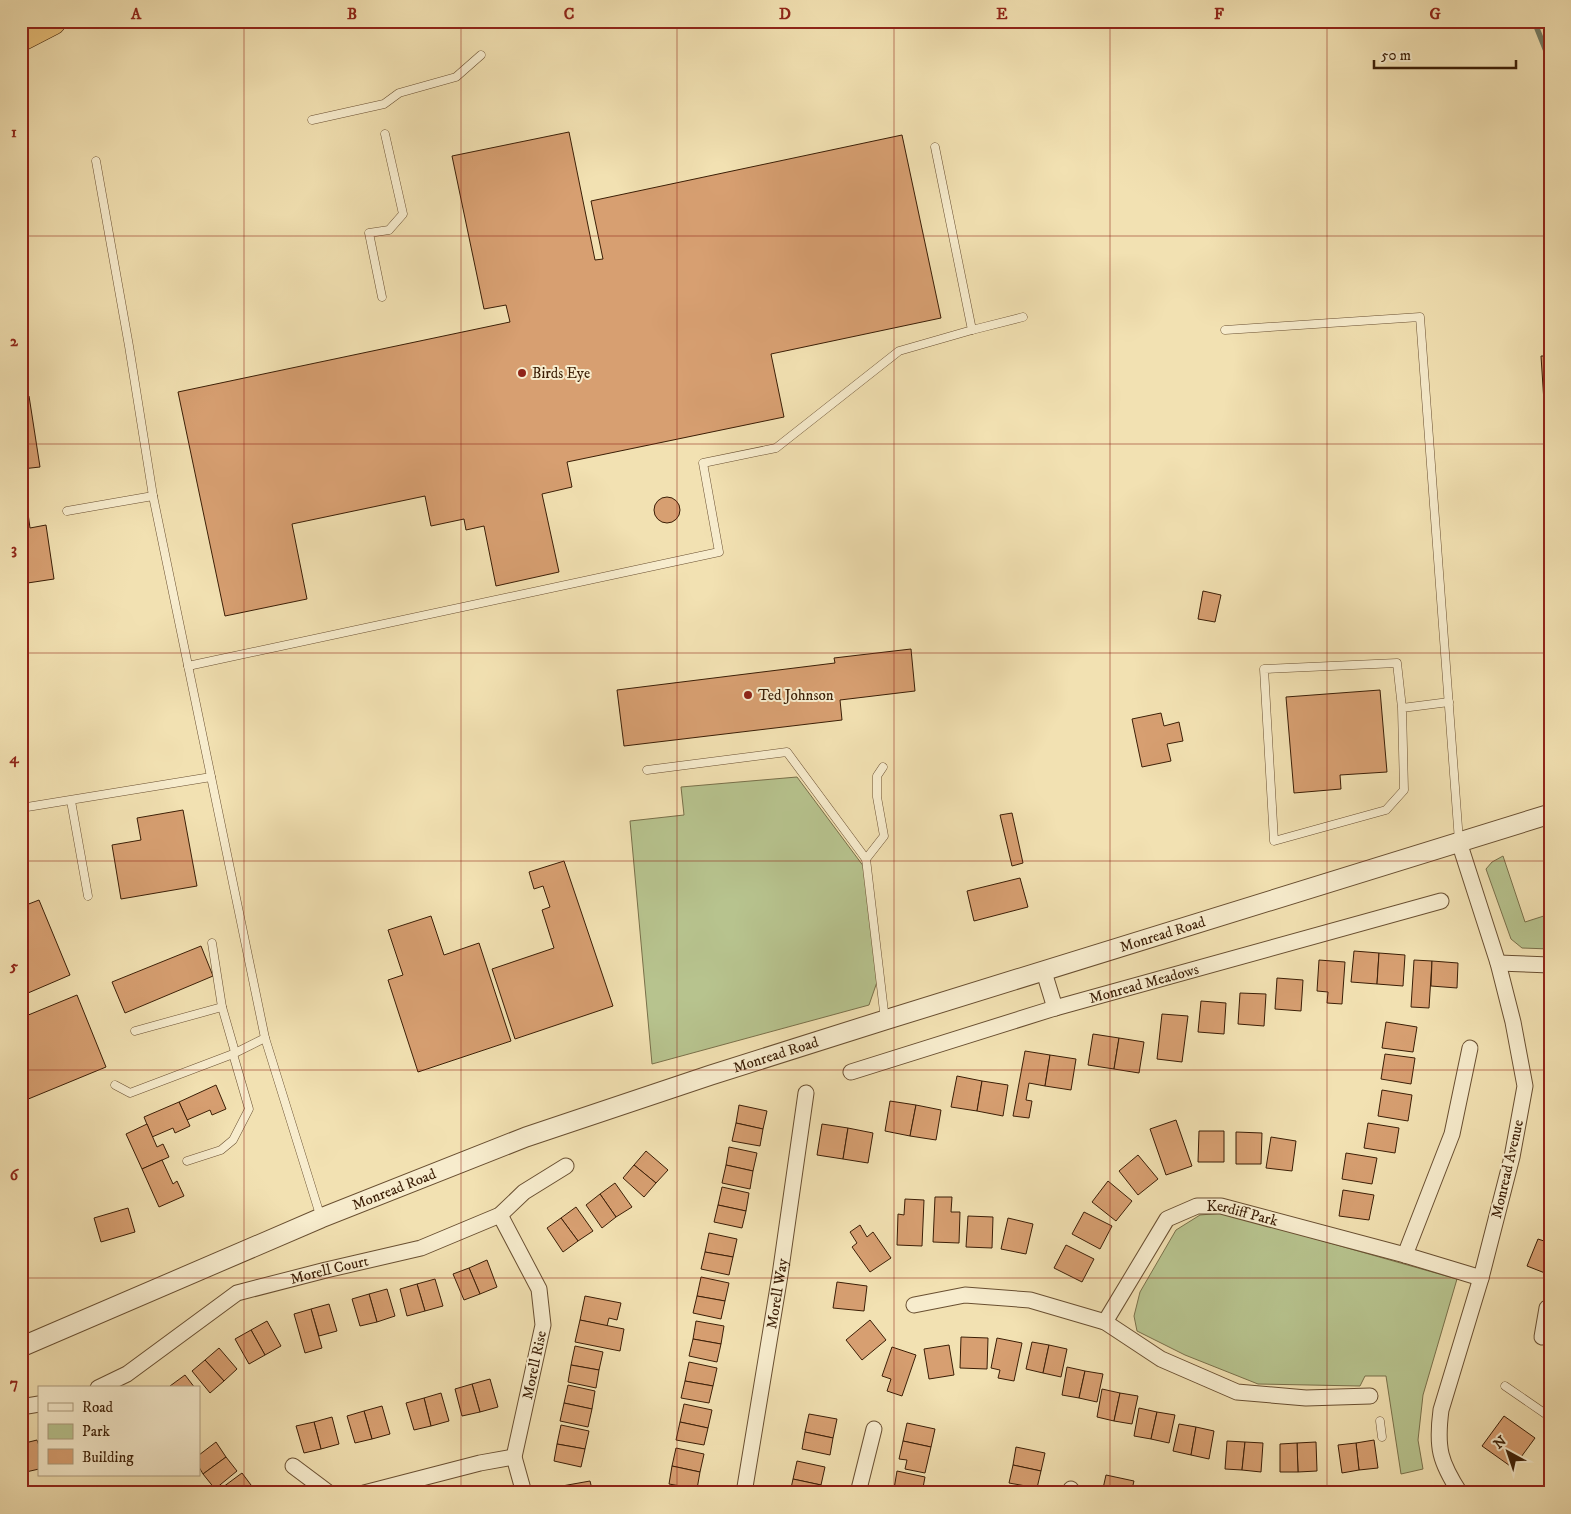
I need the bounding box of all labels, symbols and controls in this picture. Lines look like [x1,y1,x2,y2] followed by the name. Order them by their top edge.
[130,4,142,24] text: A
[347,4,357,24] text: B
[564,4,574,24] text: C
[779,4,791,24] text: D
[996,4,1008,24] text: E
[1214,4,1224,24] text: F
[1429,4,1441,24] text: G
[1374,38,1516,70] scale bar
[1381,46,1411,65] text: 50 m
[11,122,17,142] text: 1
[10,331,19,351] text: 2
[532,364,590,383] place label: Birds Eye
[516,367,528,379] marker: Birds Eye
[11,539,17,559] text: 3
[758,686,834,705] place label: Ted Johnson
[742,689,754,701] marker: Ted Johnson
[8,748,19,768] text: 4
[1117,912,1208,957] street label: Monread Road
[9,956,18,976] text: 5
[1087,960,1201,1008] street label: Monread Meadows
[731,1032,821,1077] street label: Monread Road
[1487,1118,1528,1220] street label: Monread Avenue
[349,1164,439,1215] street label: Monread Road
[10,1165,20,1185] text: 6
[1207,1197,1281,1231] street label: Kerdiff Park
[288,1251,370,1289] street label: Morell Court
[762,1256,792,1330] street label: Morell Way
[518,1329,551,1401] street label: Morell Rise
[10,1373,18,1393] text: 7
[38,1386,200,1476] legend
[82,1398,114,1417] text: Road
[82,1422,111,1441] text: Park
[1484,1426,1534,1476] north arrow
[1490,1432,1511,1453] text: N
[82,1448,134,1467] text: Building

